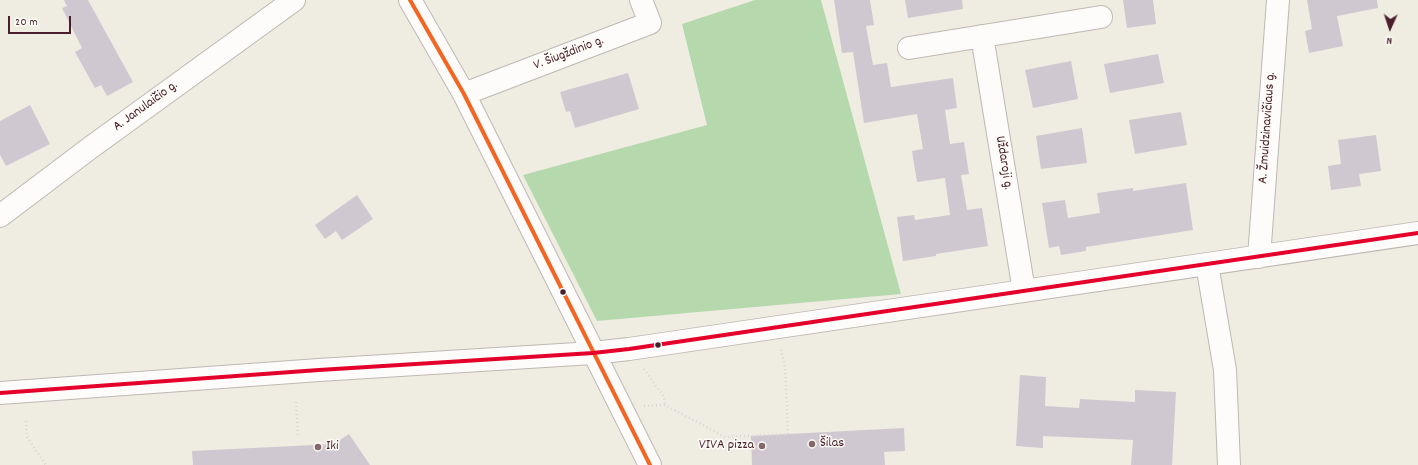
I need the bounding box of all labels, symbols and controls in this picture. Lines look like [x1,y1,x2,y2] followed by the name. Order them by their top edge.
[10,8,73,34] scale bar
[1370,8,1410,48] north arrow
[15,14,38,31] text: 20 m
[1386,32,1393,48] text: N
[532,33,606,75] street label: V. Šiugždinio g.
[1256,72,1280,184] street label: A. Žmuidzinavičiaus g.
[110,78,182,136] street label: A. Janulaičio g.
[990,135,1016,191] street label: Uždaroji g.
[558,287,568,297] unlabelled marker
[653,340,663,350] unlabelled marker
[820,436,844,452] place label: Šilas
[699,438,754,454] place label: VIVA pizza
[326,439,339,455] place label: Iki
[807,439,817,449] marker: Šilas
[757,441,767,451] marker: VIVA pizza
[313,442,323,452] marker: Iki

